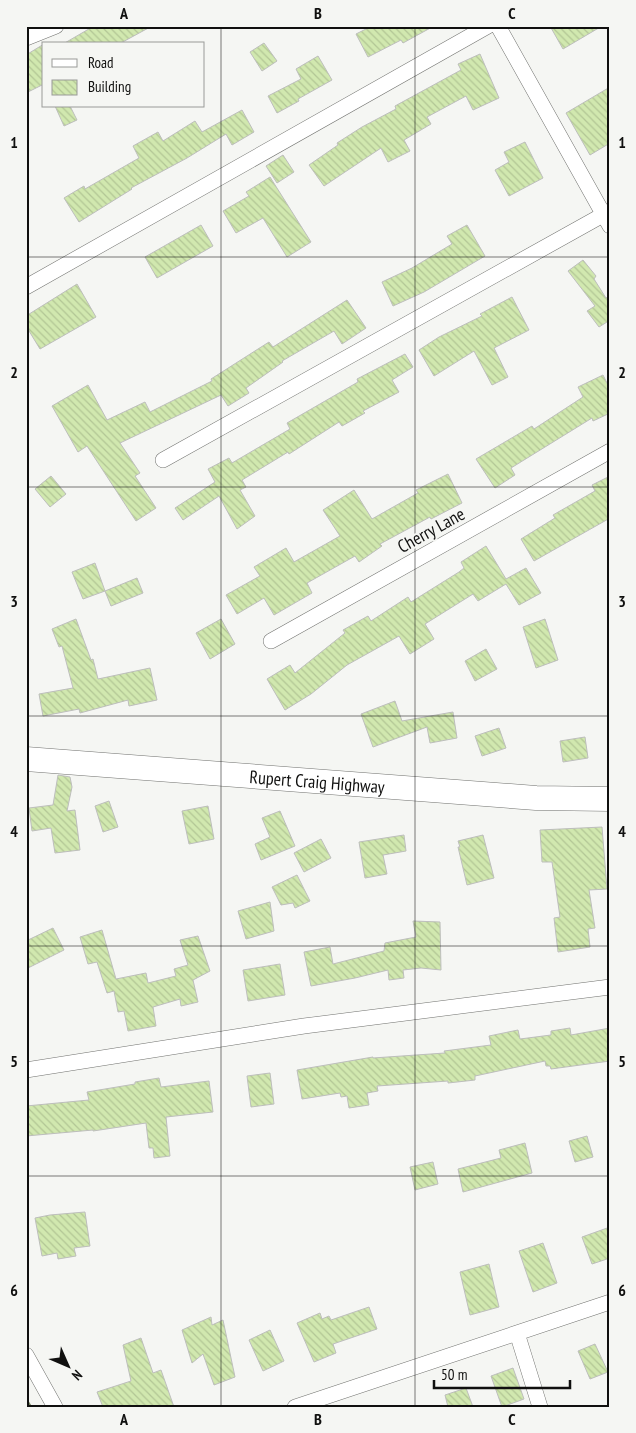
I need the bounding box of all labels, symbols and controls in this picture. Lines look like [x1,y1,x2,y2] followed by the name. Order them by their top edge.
[119,3,129,23] text: A
[314,3,322,23] text: B
[508,3,516,23] text: C
[42,42,205,108] legend
[88,53,114,72] text: Road
[88,77,131,96] text: Building
[10,132,18,152] text: 1
[618,132,626,152] text: 1
[10,362,18,382] text: 2
[618,362,626,382] text: 2
[393,502,469,558] street label: Cherry Lane
[10,591,18,611] text: 3
[618,591,626,611] text: 3
[249,765,386,798] street label: Rupert Craig Highway
[10,821,18,841] text: 4
[618,821,626,841] text: 4
[10,1051,18,1071] text: 5
[618,1051,626,1071] text: 5
[10,1280,18,1300] text: 6
[618,1280,626,1300] text: 6
[42,1340,92,1390] north arrow
[434,1358,570,1390] scale bar
[441,1365,467,1384] text: 50 m
[68,1366,86,1384] text: N
[119,1409,129,1429] text: A
[314,1409,322,1429] text: B
[508,1409,516,1429] text: C

